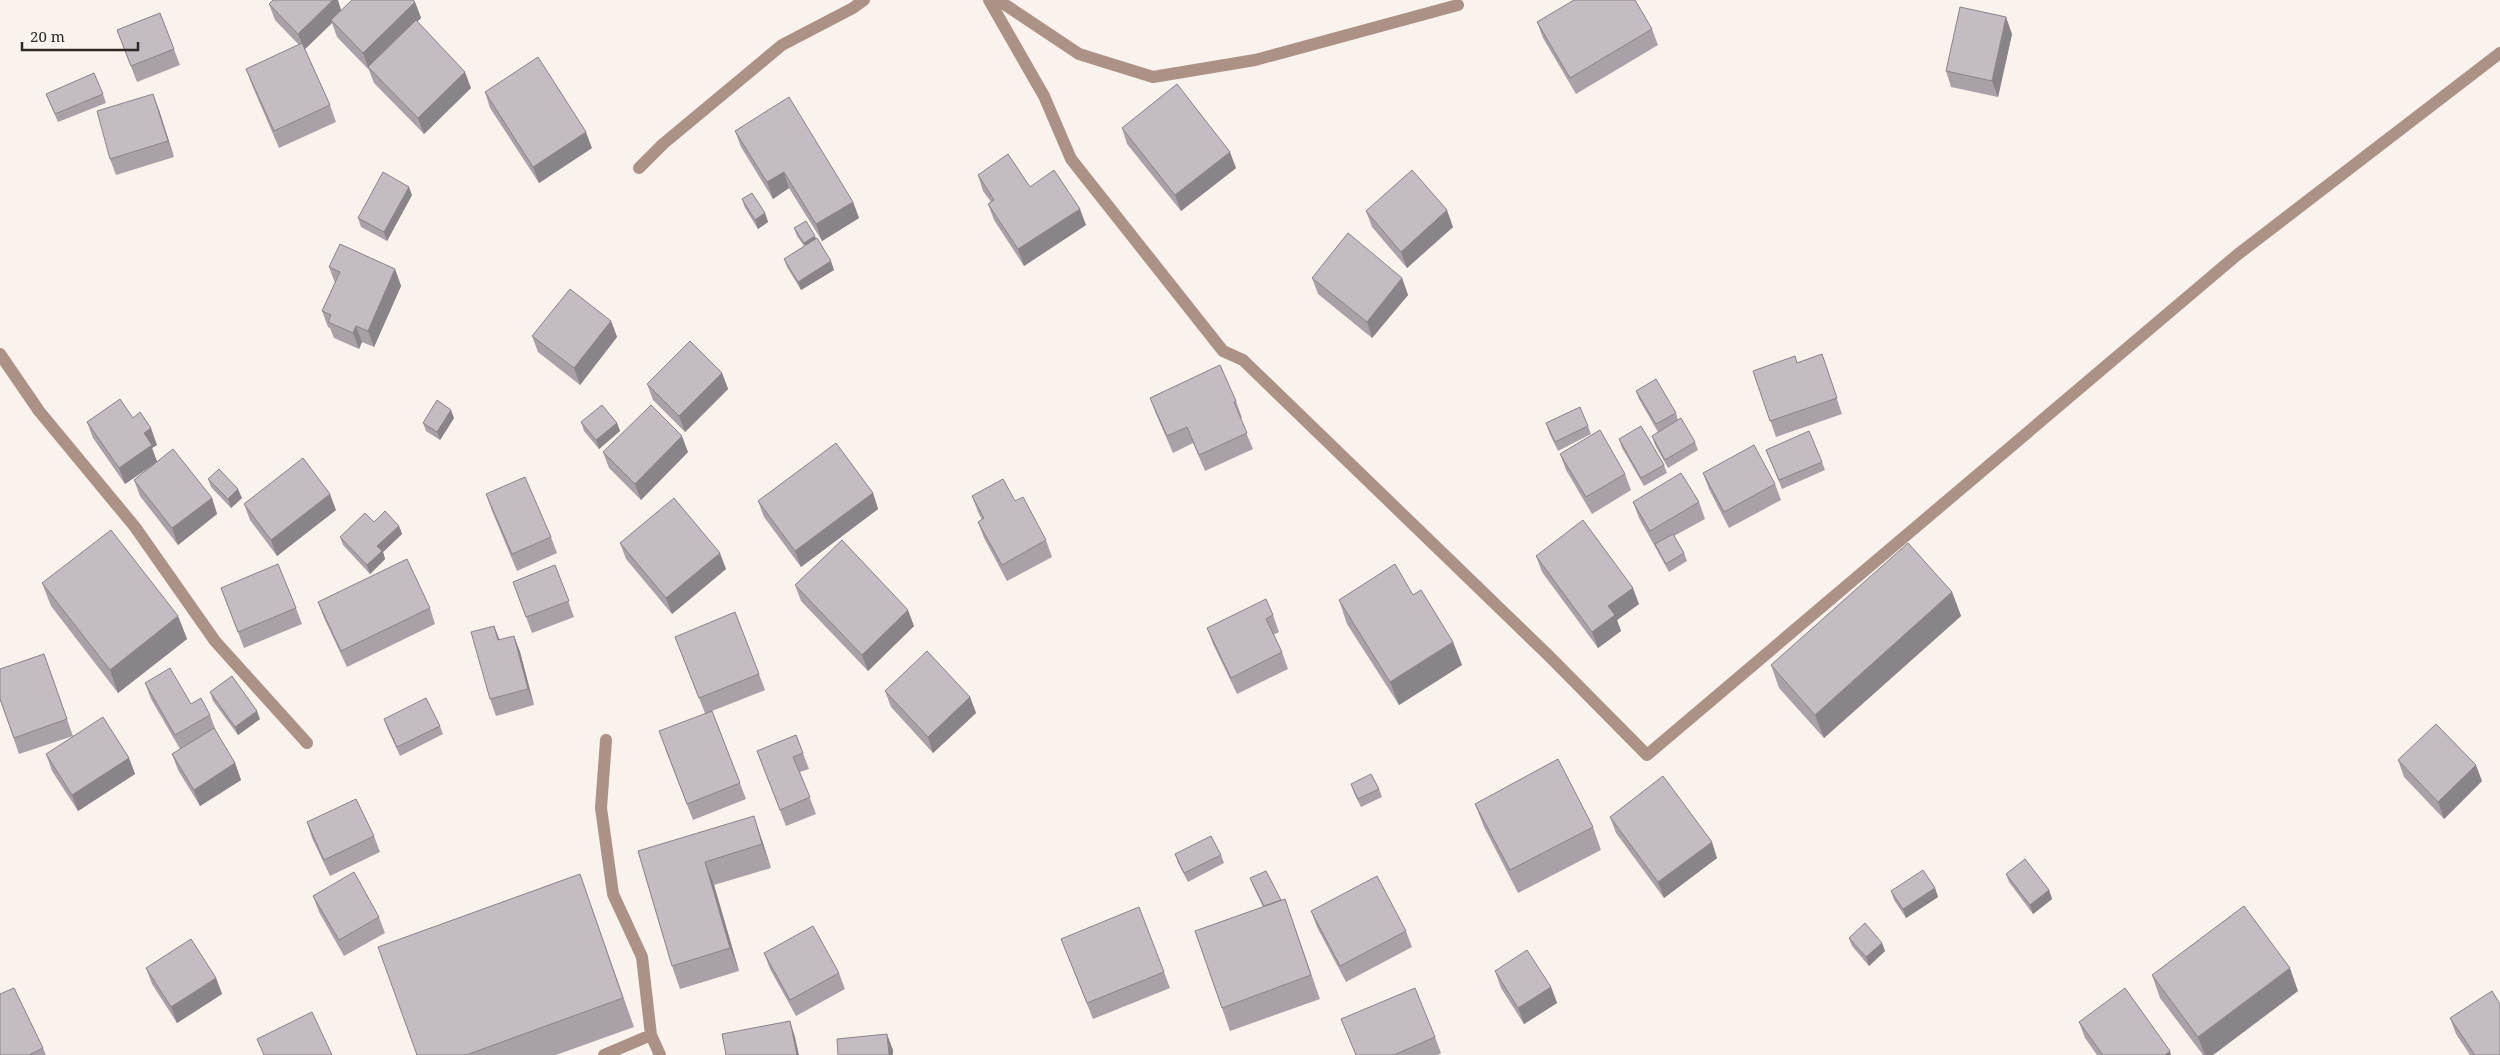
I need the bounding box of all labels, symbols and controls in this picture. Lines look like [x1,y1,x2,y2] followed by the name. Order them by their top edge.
[22,20,139,52] scale bar
[30,26,65,46] text: 20 m

